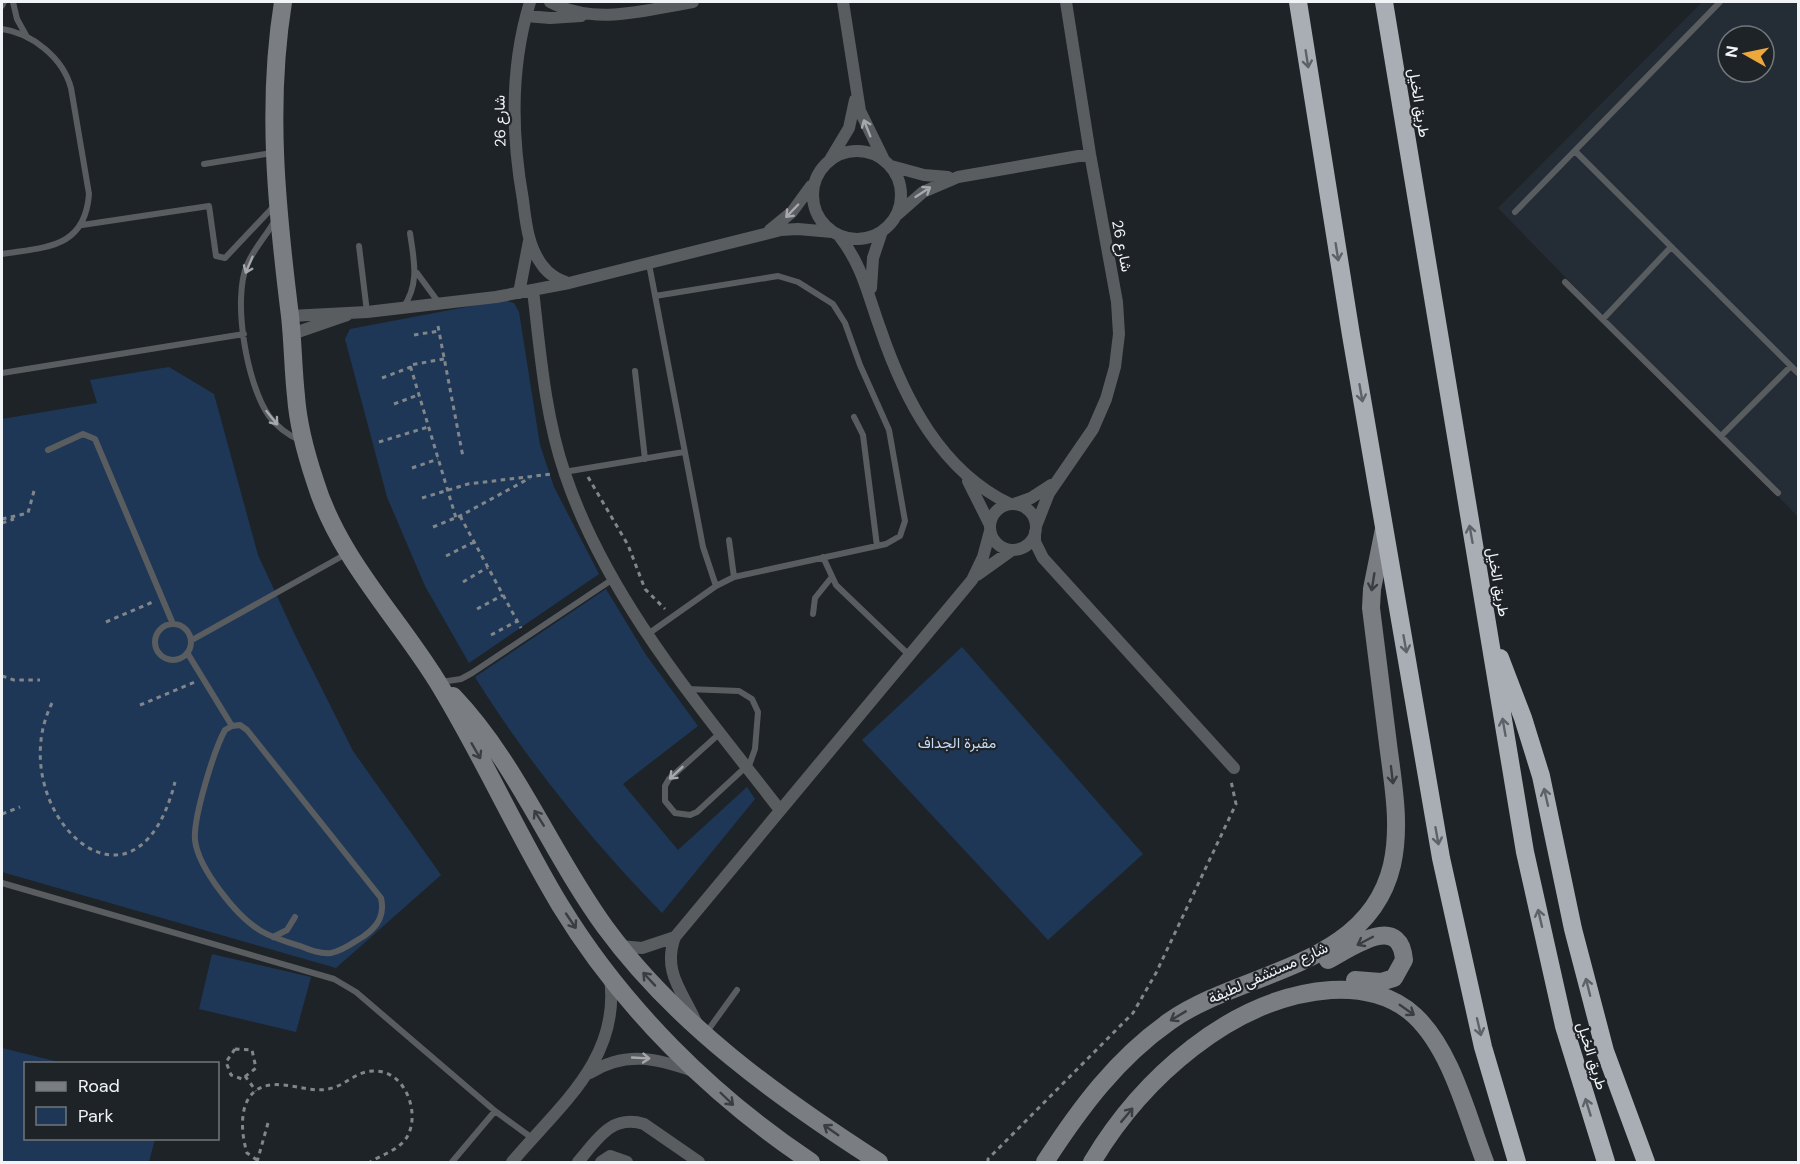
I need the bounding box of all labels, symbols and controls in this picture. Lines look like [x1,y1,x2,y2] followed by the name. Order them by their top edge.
[1716,24,1776,84] north arrow
[1720,44,1743,59] text: N
[1302,49,1313,69] one-way arrow
[1404,67,1434,139] street label: طريق الخيل
[490,95,511,147] street label: شارع 26
[861,119,872,137] one-way arrow
[914,186,931,198] one-way arrow
[785,204,799,219] one-way arrow
[1106,218,1137,274] street label: شارع 26
[1332,242,1343,261] one-way arrow
[243,256,254,274] one-way arrow
[1356,383,1367,402] one-way arrow
[265,410,279,425] one-way arrow
[1466,525,1477,545] one-way arrow
[1482,546,1514,618] street label: طريق الخيل
[1368,571,1379,591] one-way arrow
[1399,634,1410,653] one-way arrow
[1498,717,1509,737] one-way arrow
[918,733,996,753] park label: مقبرة الجداف
[471,742,483,759] one-way arrow
[1387,765,1398,784] one-way arrow
[668,766,683,781] one-way arrow
[1540,788,1552,807] one-way arrow
[533,810,545,827] one-way arrow
[1432,826,1443,846] one-way arrow
[1533,909,1545,928] one-way arrow
[565,912,577,929] one-way arrow
[1357,935,1375,947] one-way arrow
[1205,938,1332,1009] street label: شارع مستشفى لطيفة
[641,971,656,986] one-way arrow
[1582,978,1594,997] one-way arrow
[1398,1004,1414,1016] one-way arrow
[1170,1011,1187,1023] one-way arrow
[1473,1017,1485,1036] one-way arrow
[1572,1020,1612,1093] street label: طريق الخيل
[630,1053,650,1064] one-way arrow
[24,1062,219,1140] legend
[78,1074,120,1098] text: Road
[719,1091,734,1106] one-way arrow
[1582,1098,1593,1117] one-way arrow
[78,1104,114,1128] text: Park
[1120,1107,1133,1123] one-way arrow
[823,1124,839,1136] one-way arrow

